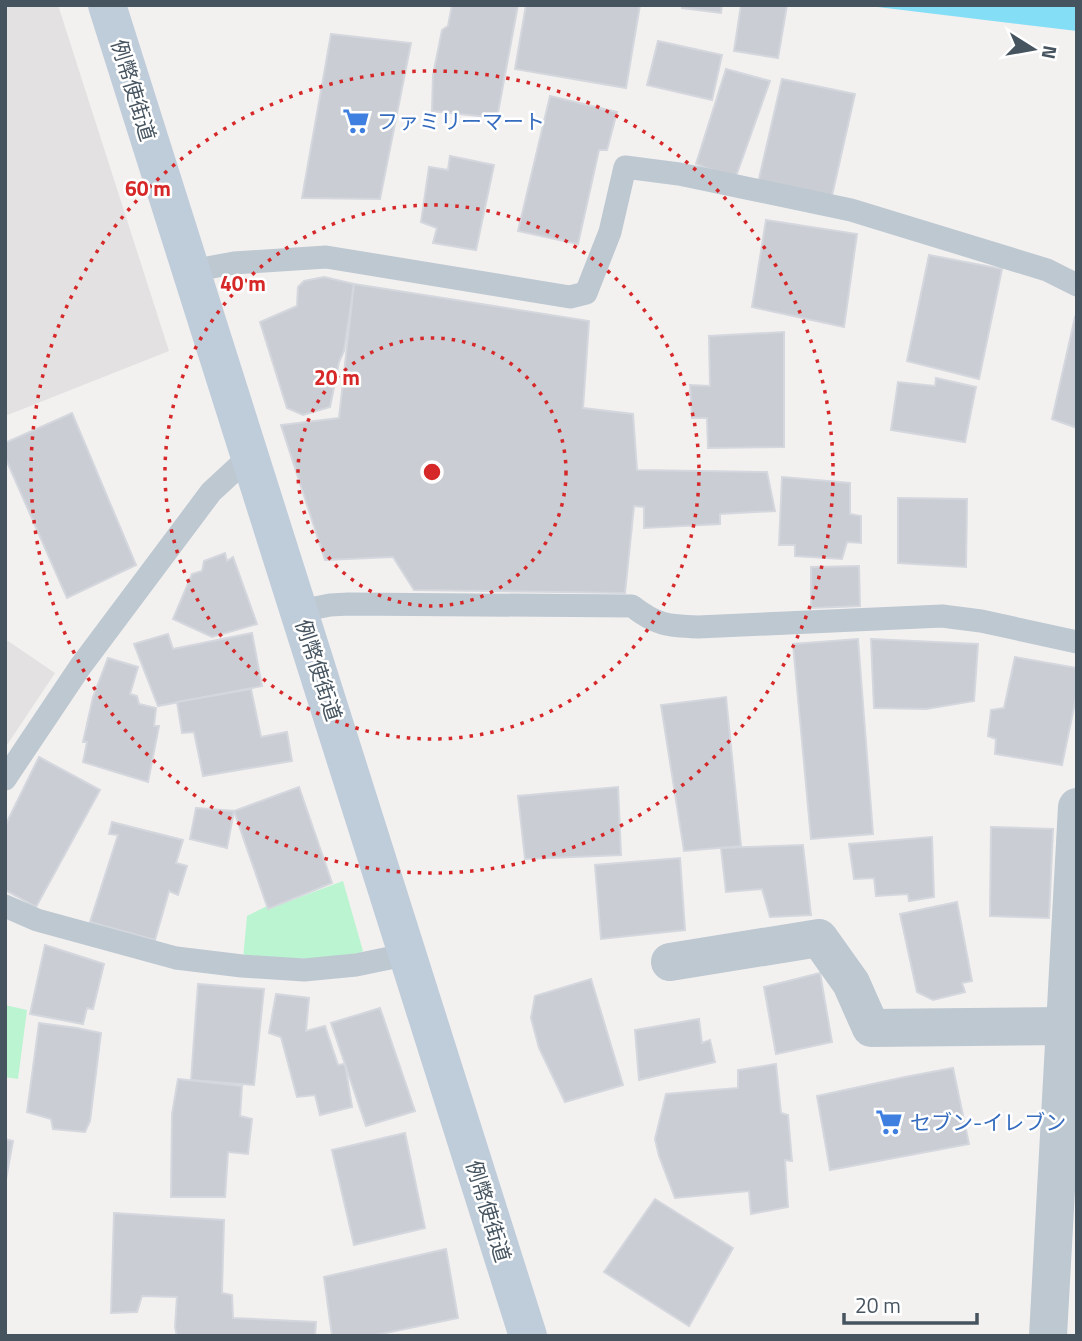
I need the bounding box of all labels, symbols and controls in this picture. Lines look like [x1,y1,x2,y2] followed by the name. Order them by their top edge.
[998,14,1068,84] north arrow
[103,35,165,145] street label: 例幣使街道
[1035,43,1066,62] text: N
[377,105,545,137] place label: ファミリーマート
[341,106,371,136] supermarket icon: ファミリーマート
[125,172,171,204] text: 60 m
[220,267,266,299] text: 40 m
[314,361,360,393] text: 20 m
[420,460,444,484] centre of rings
[288,615,350,725] street label: 例幣使街道
[910,1106,1066,1138] place label: セブン-イレブン
[874,1107,904,1137] supermarket icon: セブン-イレブン
[458,1156,520,1266] street label: 例幣使街道
[844,1282,977,1326] scale bar
[855,1289,901,1321] text: 20 m

